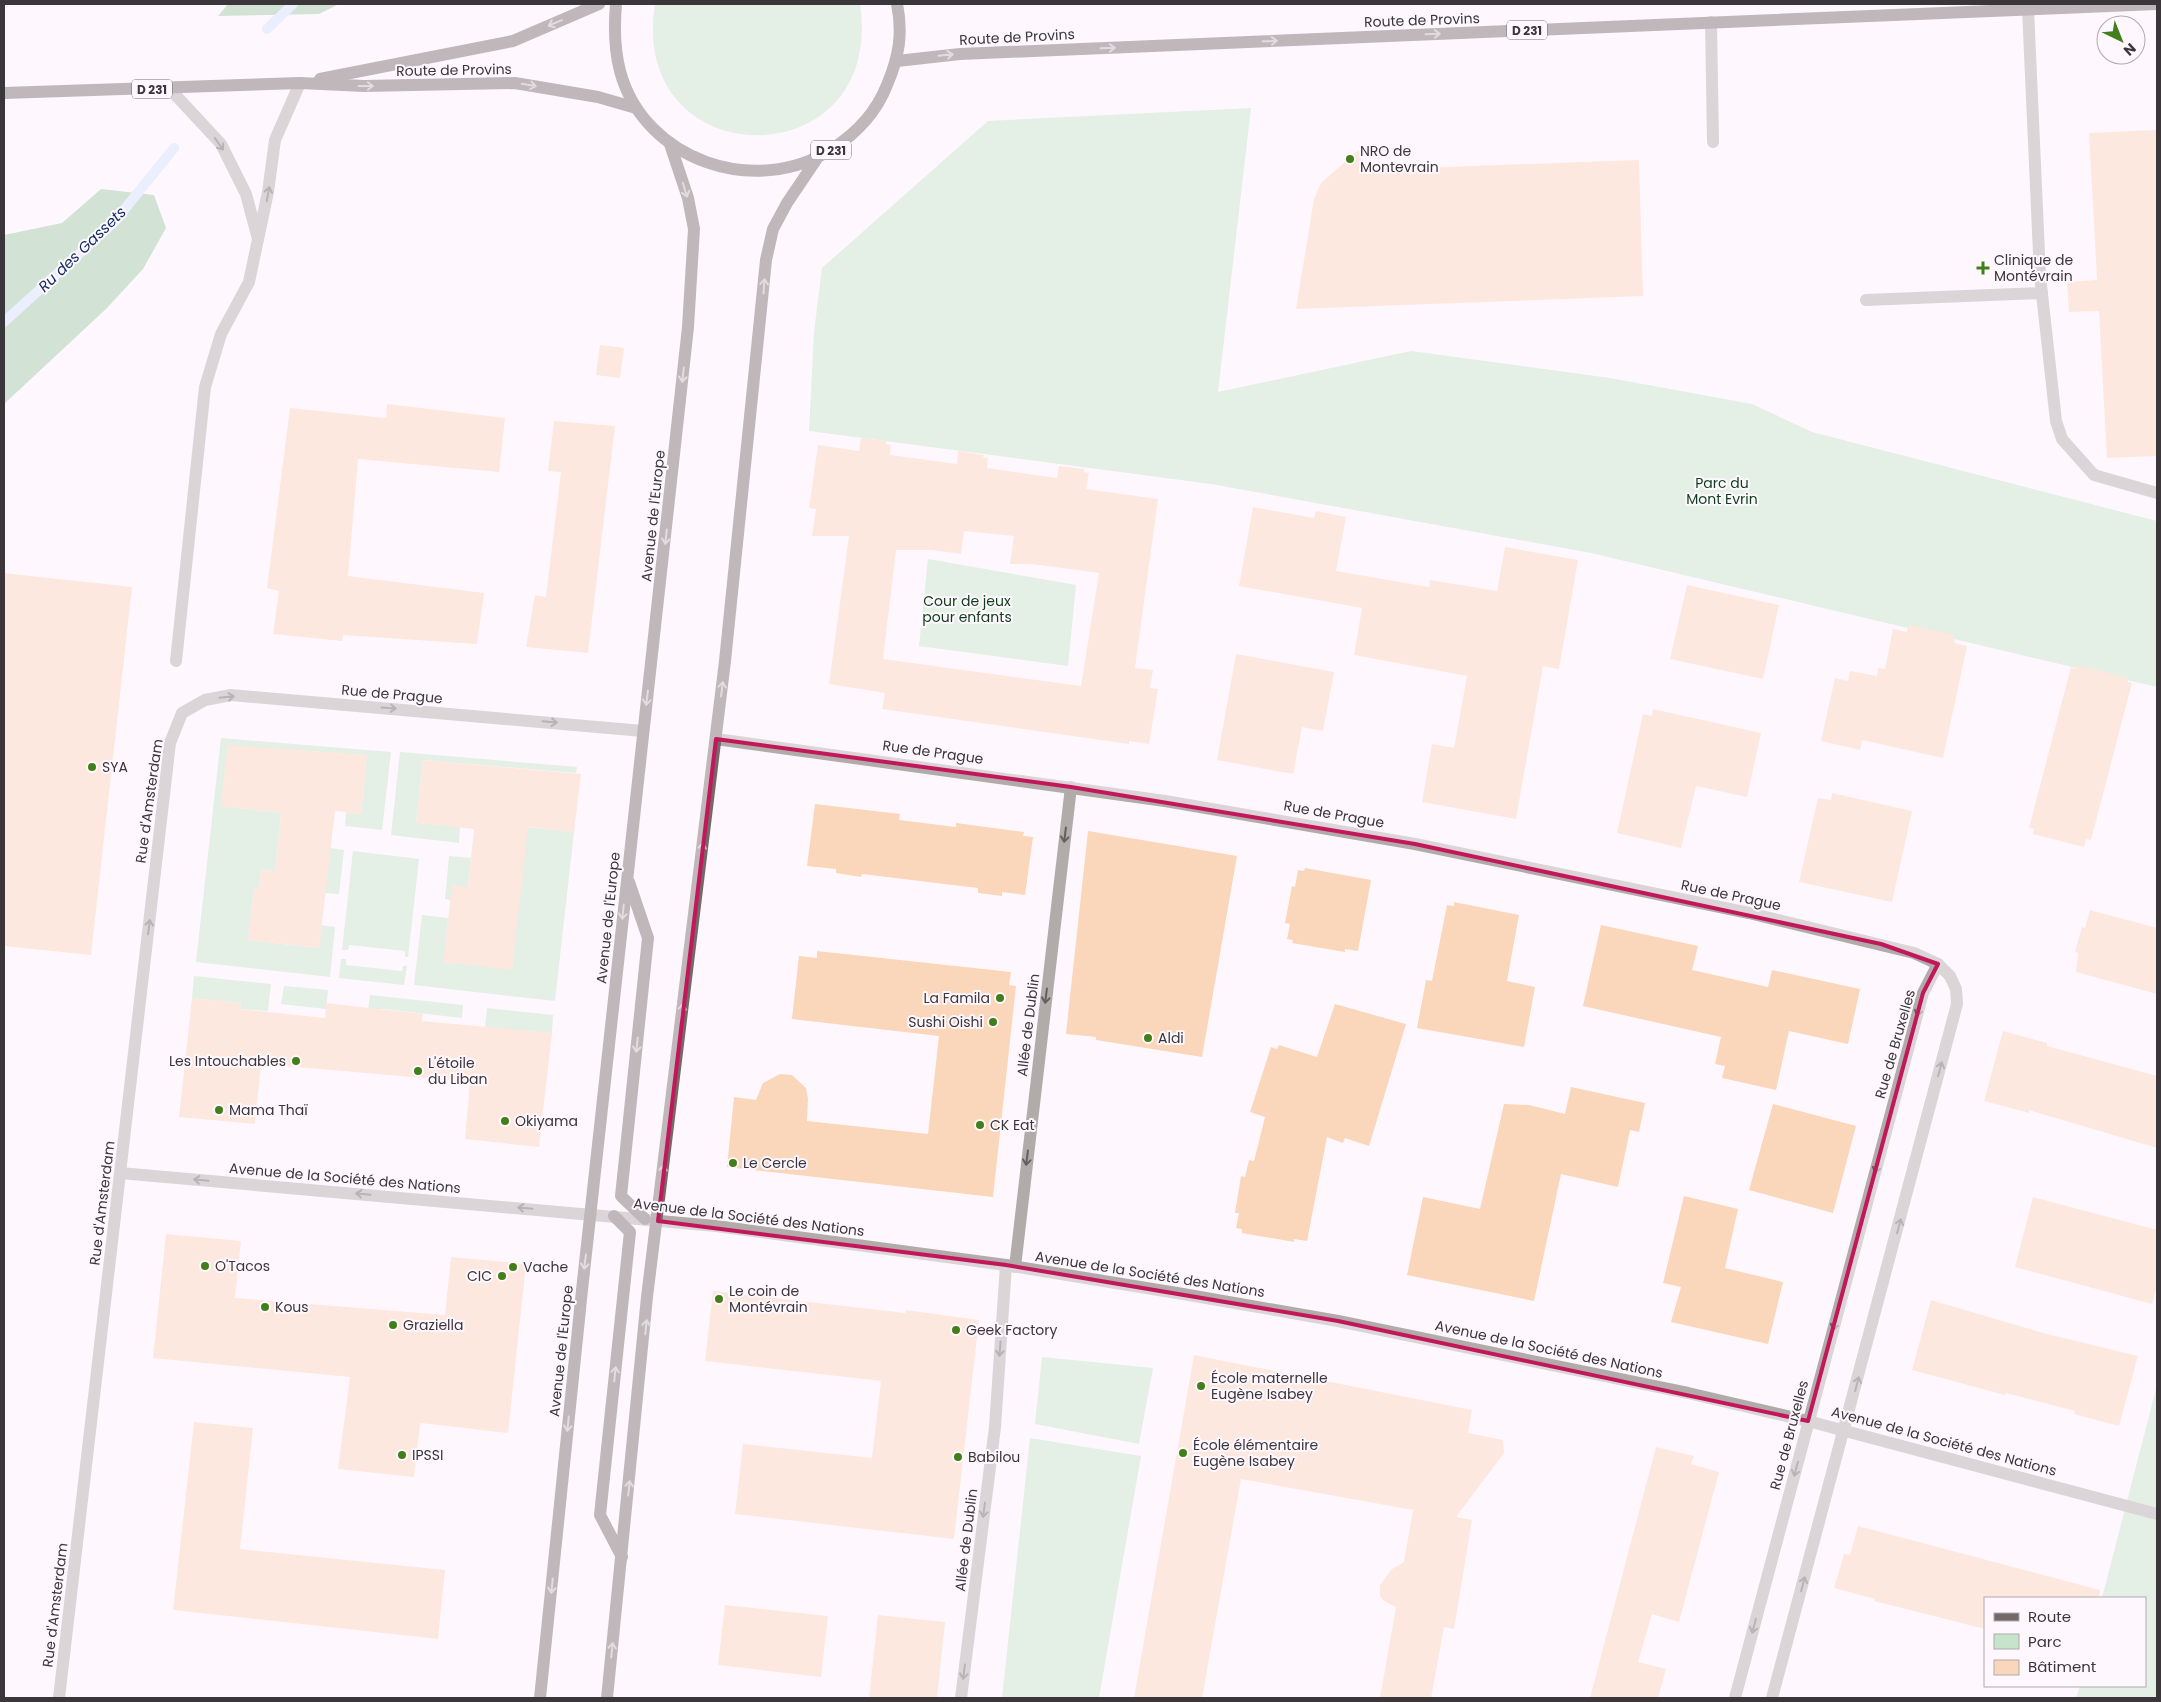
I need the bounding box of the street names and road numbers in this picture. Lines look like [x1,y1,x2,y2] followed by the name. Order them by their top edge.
[1364,8,1480,32] street label: Route de Provins
[1507,20,1547,40] road number: D 231
[959,24,1075,50] street label: Route de Provins
[396,59,512,81] street label: Route de Provins
[132,80,172,98] road number: D 231
[811,140,851,160] road number: D 231
[636,449,670,583] street label: Avenue de l'Europe
[340,680,444,708] street label: Rue de Prague
[881,735,985,769] street label: Rue de Prague
[130,738,168,864] street label: Rue d'Amsterdam
[1282,795,1386,833] street label: Rue de Prague
[591,851,625,985] street label: Avenue de l'Europe
[1679,875,1783,915] street label: Rue de Prague
[1012,972,1044,1078] street label: Allée de Dublin
[1870,987,1920,1101] street label: Rue de Bruxelles
[84,1140,120,1266] street label: Rue d'Amsterdam
[228,1158,462,1198] street label: Avenue de la Société des Nations
[632,1193,866,1241] street label: Avenue de la Société des Nations
[1034,1246,1266,1302] street label: Avenue de la Société des Nations
[544,1284,578,1418] street label: Avenue de l'Europe
[1433,1315,1665,1383] street label: Avenue de la Société des Nations
[1765,1378,1813,1492] street label: Rue de Bruxelles
[1829,1401,2059,1481] street label: Avenue de la Société des Nations
[950,1487,982,1593] street label: Allée de Dublin
[37,1542,73,1668] street label: Rue d'Amsterdam

